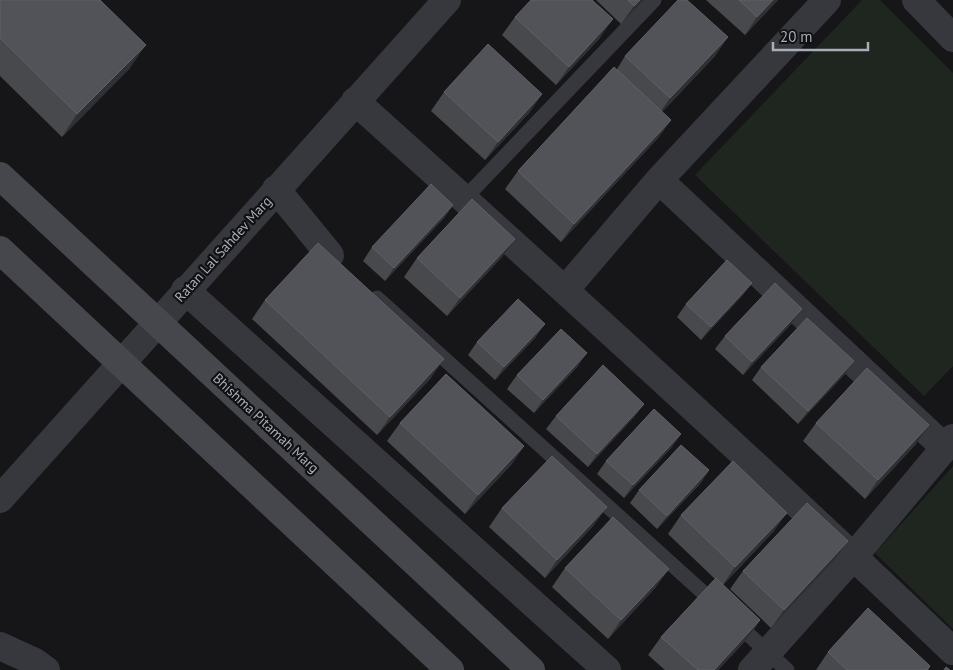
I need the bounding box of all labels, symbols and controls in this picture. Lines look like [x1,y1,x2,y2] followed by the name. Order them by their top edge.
[773,20,868,52] scale bar
[780,27,813,46] text: 20 m
[171,192,275,306] street label: Ratan Lal Sahdev Marg
[209,369,323,477] street label: Bhishma Pitamah Marg

